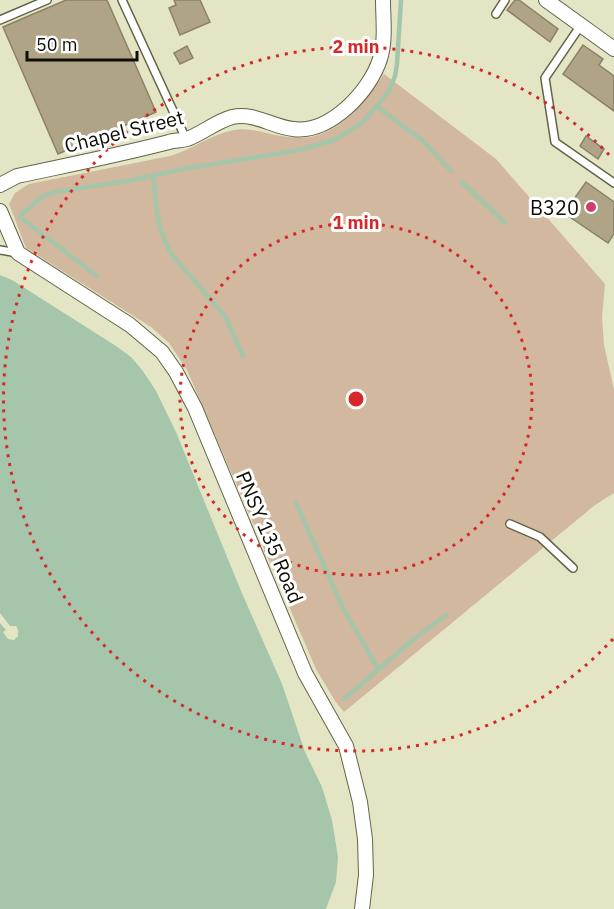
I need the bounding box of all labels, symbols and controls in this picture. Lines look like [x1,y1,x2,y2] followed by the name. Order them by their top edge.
[27,24,136,62] scale bar
[36,33,78,56] text: 50 m
[332,35,380,58] text: 2 min
[62,103,186,159] street label: Chapel Street
[530,194,579,221] place label: B320
[584,200,598,214] marker: B320
[332,211,380,234] text: 1 min
[346,389,366,409] centre of rings
[230,467,310,607] street label: PNSY 135 Road

